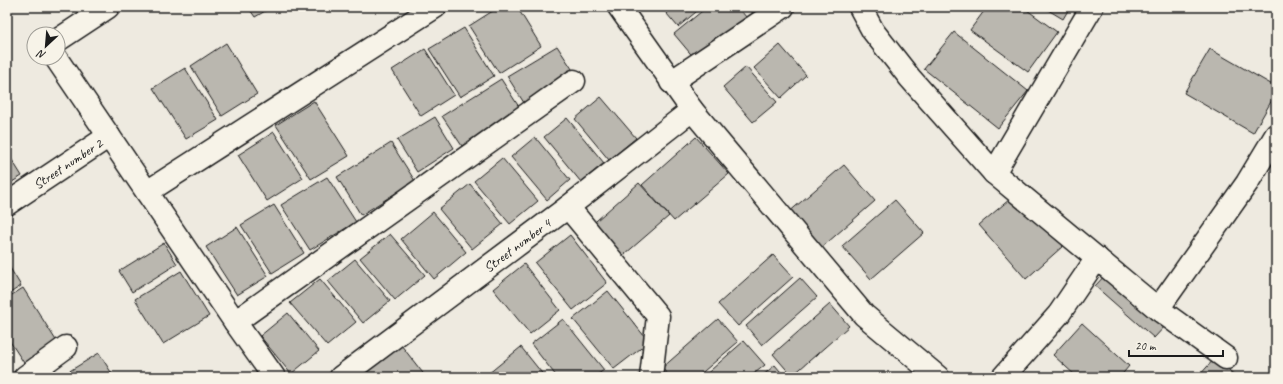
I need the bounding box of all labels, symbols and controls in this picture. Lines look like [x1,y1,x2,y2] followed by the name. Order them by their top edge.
[26,26,66,66] north arrow
[34,46,48,63] text: N
[30,134,107,193] street label: Street number 2
[481,214,556,276] street label: Street number 4
[1129,332,1223,358] scale bar
[1135,338,1157,354] text: 20 m

